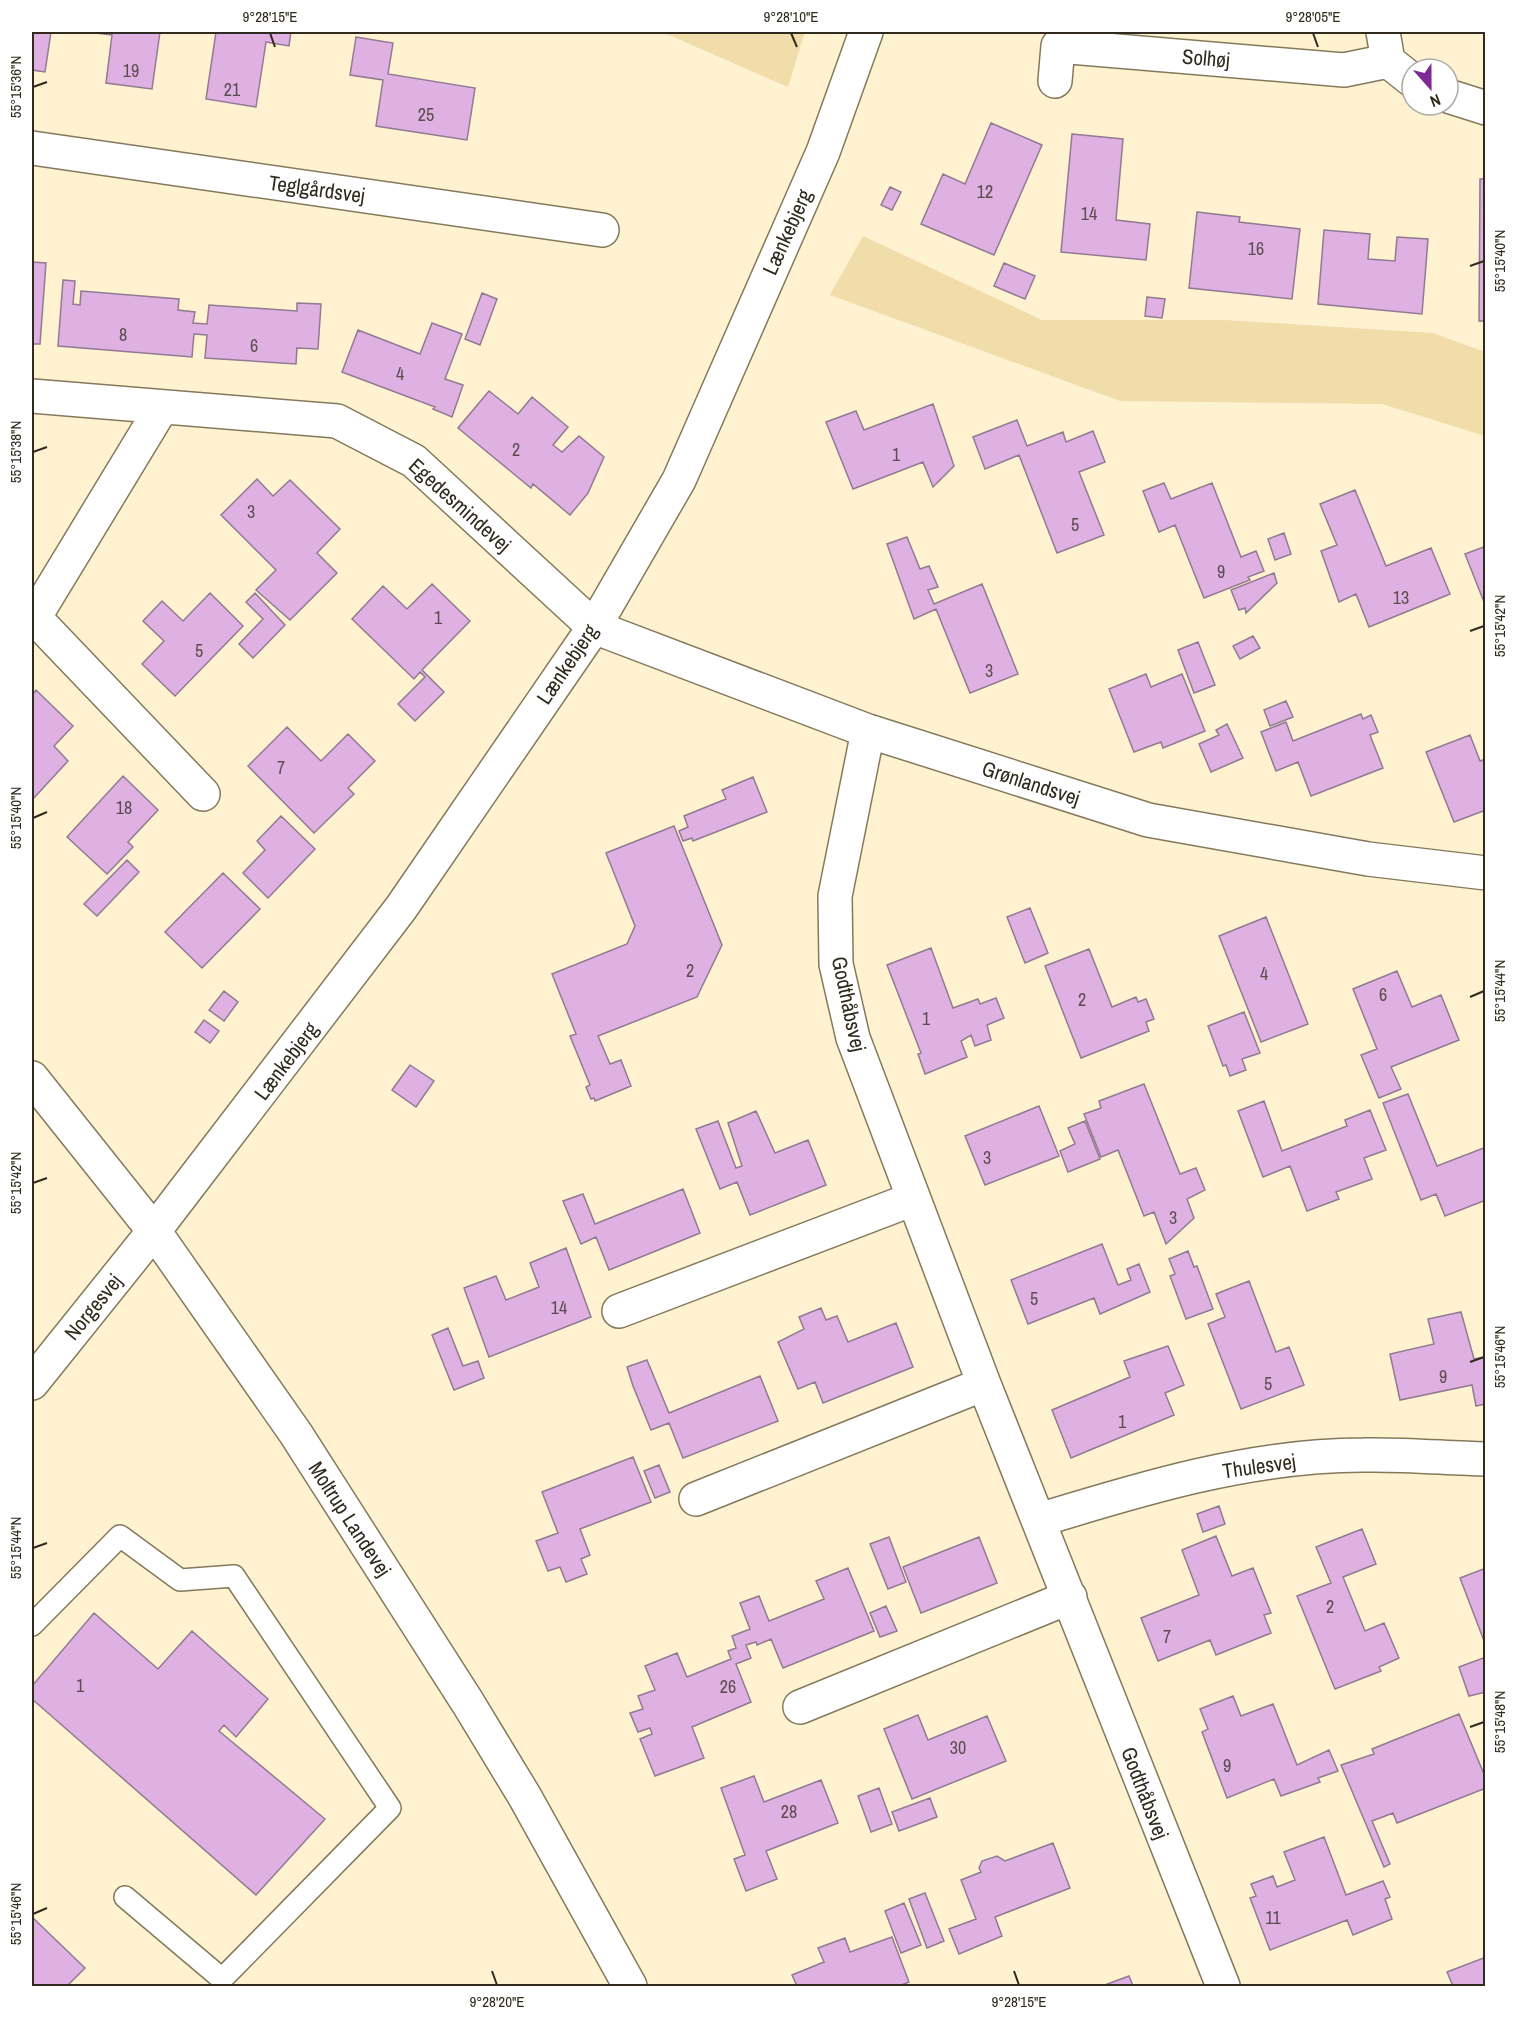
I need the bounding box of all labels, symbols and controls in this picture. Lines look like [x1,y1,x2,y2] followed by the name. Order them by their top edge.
[242,6,298,27] text: 9°28'15"E
[763,6,819,27] text: 9°28'10"E
[1285,6,1341,27] text: 9°28'05"E
[1181,41,1231,75] street label: Solhøj
[5,56,26,118] text: 55°15'36"N
[1400,57,1460,117] north arrow
[123,58,139,83] house number: 19
[224,77,241,102] house number: 21
[1427,89,1444,113] text: N
[418,102,434,127] house number: 25
[267,168,367,210] street label: Teglgårdsvej
[977,179,993,204] house number: 12
[755,184,819,279] street label: Lænkebjerg
[1081,201,1097,226] house number: 14
[1489,230,1510,292] text: 55°15'40"N
[1248,236,1264,261] house number: 16
[119,322,127,347] house number: 8
[250,333,258,358] house number: 6
[396,361,404,386] house number: 4
[5,421,26,483] text: 55°15'38"N
[512,437,520,462] house number: 2
[892,442,901,467] house number: 1
[403,451,517,559] street label: Egedesmindevej
[247,499,255,524] house number: 3
[1071,512,1079,537] house number: 5
[1217,559,1225,584] house number: 9
[1393,585,1409,610] house number: 13
[1489,595,1510,657] text: 55°15'42"N
[434,605,443,630] house number: 1
[530,618,605,710] street label: Lænkebjerg
[195,638,203,663] house number: 5
[985,658,993,683] house number: 3
[978,754,1084,812] street label: Grønlandsvej
[277,755,285,780] house number: 7
[5,787,26,849] text: 55°15'40"N
[116,795,132,820] house number: 18
[825,954,873,1054] street label: Godthåbsvej
[686,958,694,983] house number: 2
[1489,960,1510,1022] text: 55°15'44"N
[1260,961,1268,986] house number: 4
[1379,982,1387,1007] house number: 6
[1078,987,1086,1012] house number: 2
[922,1006,931,1031] house number: 1
[247,1016,325,1106] street label: Lænkebjerg
[983,1145,991,1170] house number: 3
[5,1152,26,1214] text: 55°15'42"N
[1169,1205,1177,1230] house number: 3
[57,1268,129,1346] street label: Norgesvej
[1030,1286,1038,1311] house number: 5
[551,1295,567,1320] house number: 14
[1489,1326,1510,1388] text: 55°15'46"N
[1439,1364,1447,1389] house number: 9
[1264,1371,1272,1396] house number: 5
[1118,1409,1127,1434] house number: 1
[1220,1447,1298,1485] street label: Thulesvej
[302,1456,398,1582] street label: Moltrup Landevej
[5,1517,26,1579] text: 55°15'44"N
[1326,1594,1334,1619] house number: 2
[1163,1624,1171,1649] house number: 7
[76,1673,85,1698] house number: 1
[720,1674,736,1699] house number: 26
[1489,1691,1510,1753] text: 55°15'48"N
[950,1735,966,1760] house number: 30
[1114,1743,1176,1843] street label: Godthåbsvej
[1223,1753,1231,1778] house number: 9
[781,1799,797,1824] house number: 28
[5,1883,26,1945] text: 55°15'46"N
[1265,1905,1281,1930] house number: 11
[469,1991,525,2012] text: 9°28'20"E
[991,1991,1047,2012] text: 9°28'15"E

